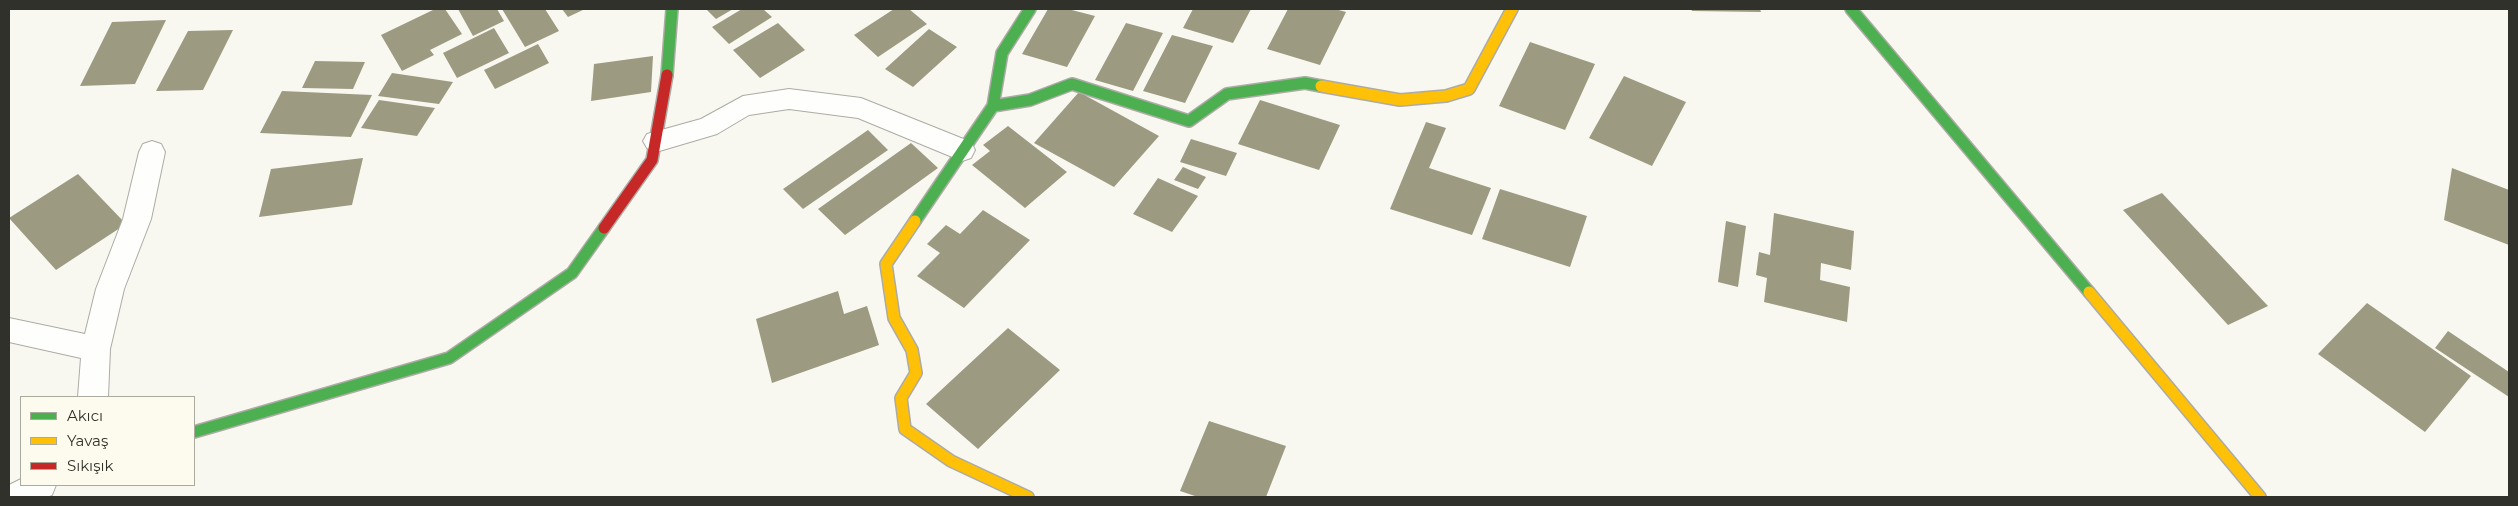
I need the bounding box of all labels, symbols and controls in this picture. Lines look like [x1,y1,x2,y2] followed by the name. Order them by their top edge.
[20,396,195,486] legend
[67,406,103,425] text: Akıcı
[67,431,108,450] text: Yavaş
[67,456,113,475] text: Sıkışık

